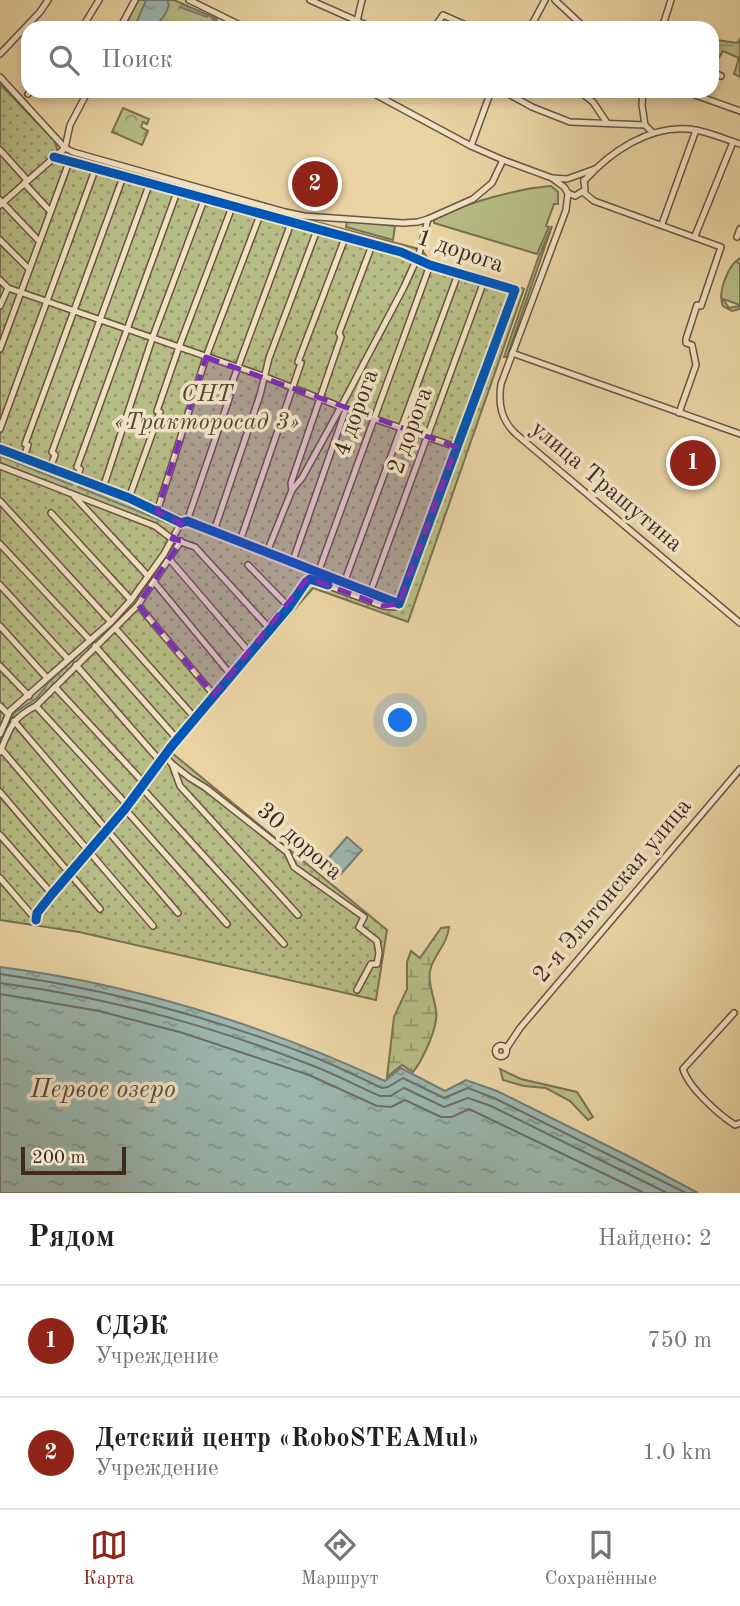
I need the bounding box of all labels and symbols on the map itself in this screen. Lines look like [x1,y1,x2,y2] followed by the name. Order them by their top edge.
[292,158,338,210] pin: 2
[413,226,507,278] street label: 1 дорога
[330,366,384,459] street label: 4 дорога
[114,383,300,435] park label: СНТ «Тракторосад 3»
[384,384,438,477] street label: 2 дорога
[526,417,687,557] street label: улица Трашутина
[670,437,716,489] pin: 1
[383,703,417,737] your location
[529,794,697,988] street label: 2-я Эльтонская улица
[252,799,346,885] street label: 30 дорога
[29,1077,176,1103] water label: Первое озеро
[21,1144,126,1176] scale bar

